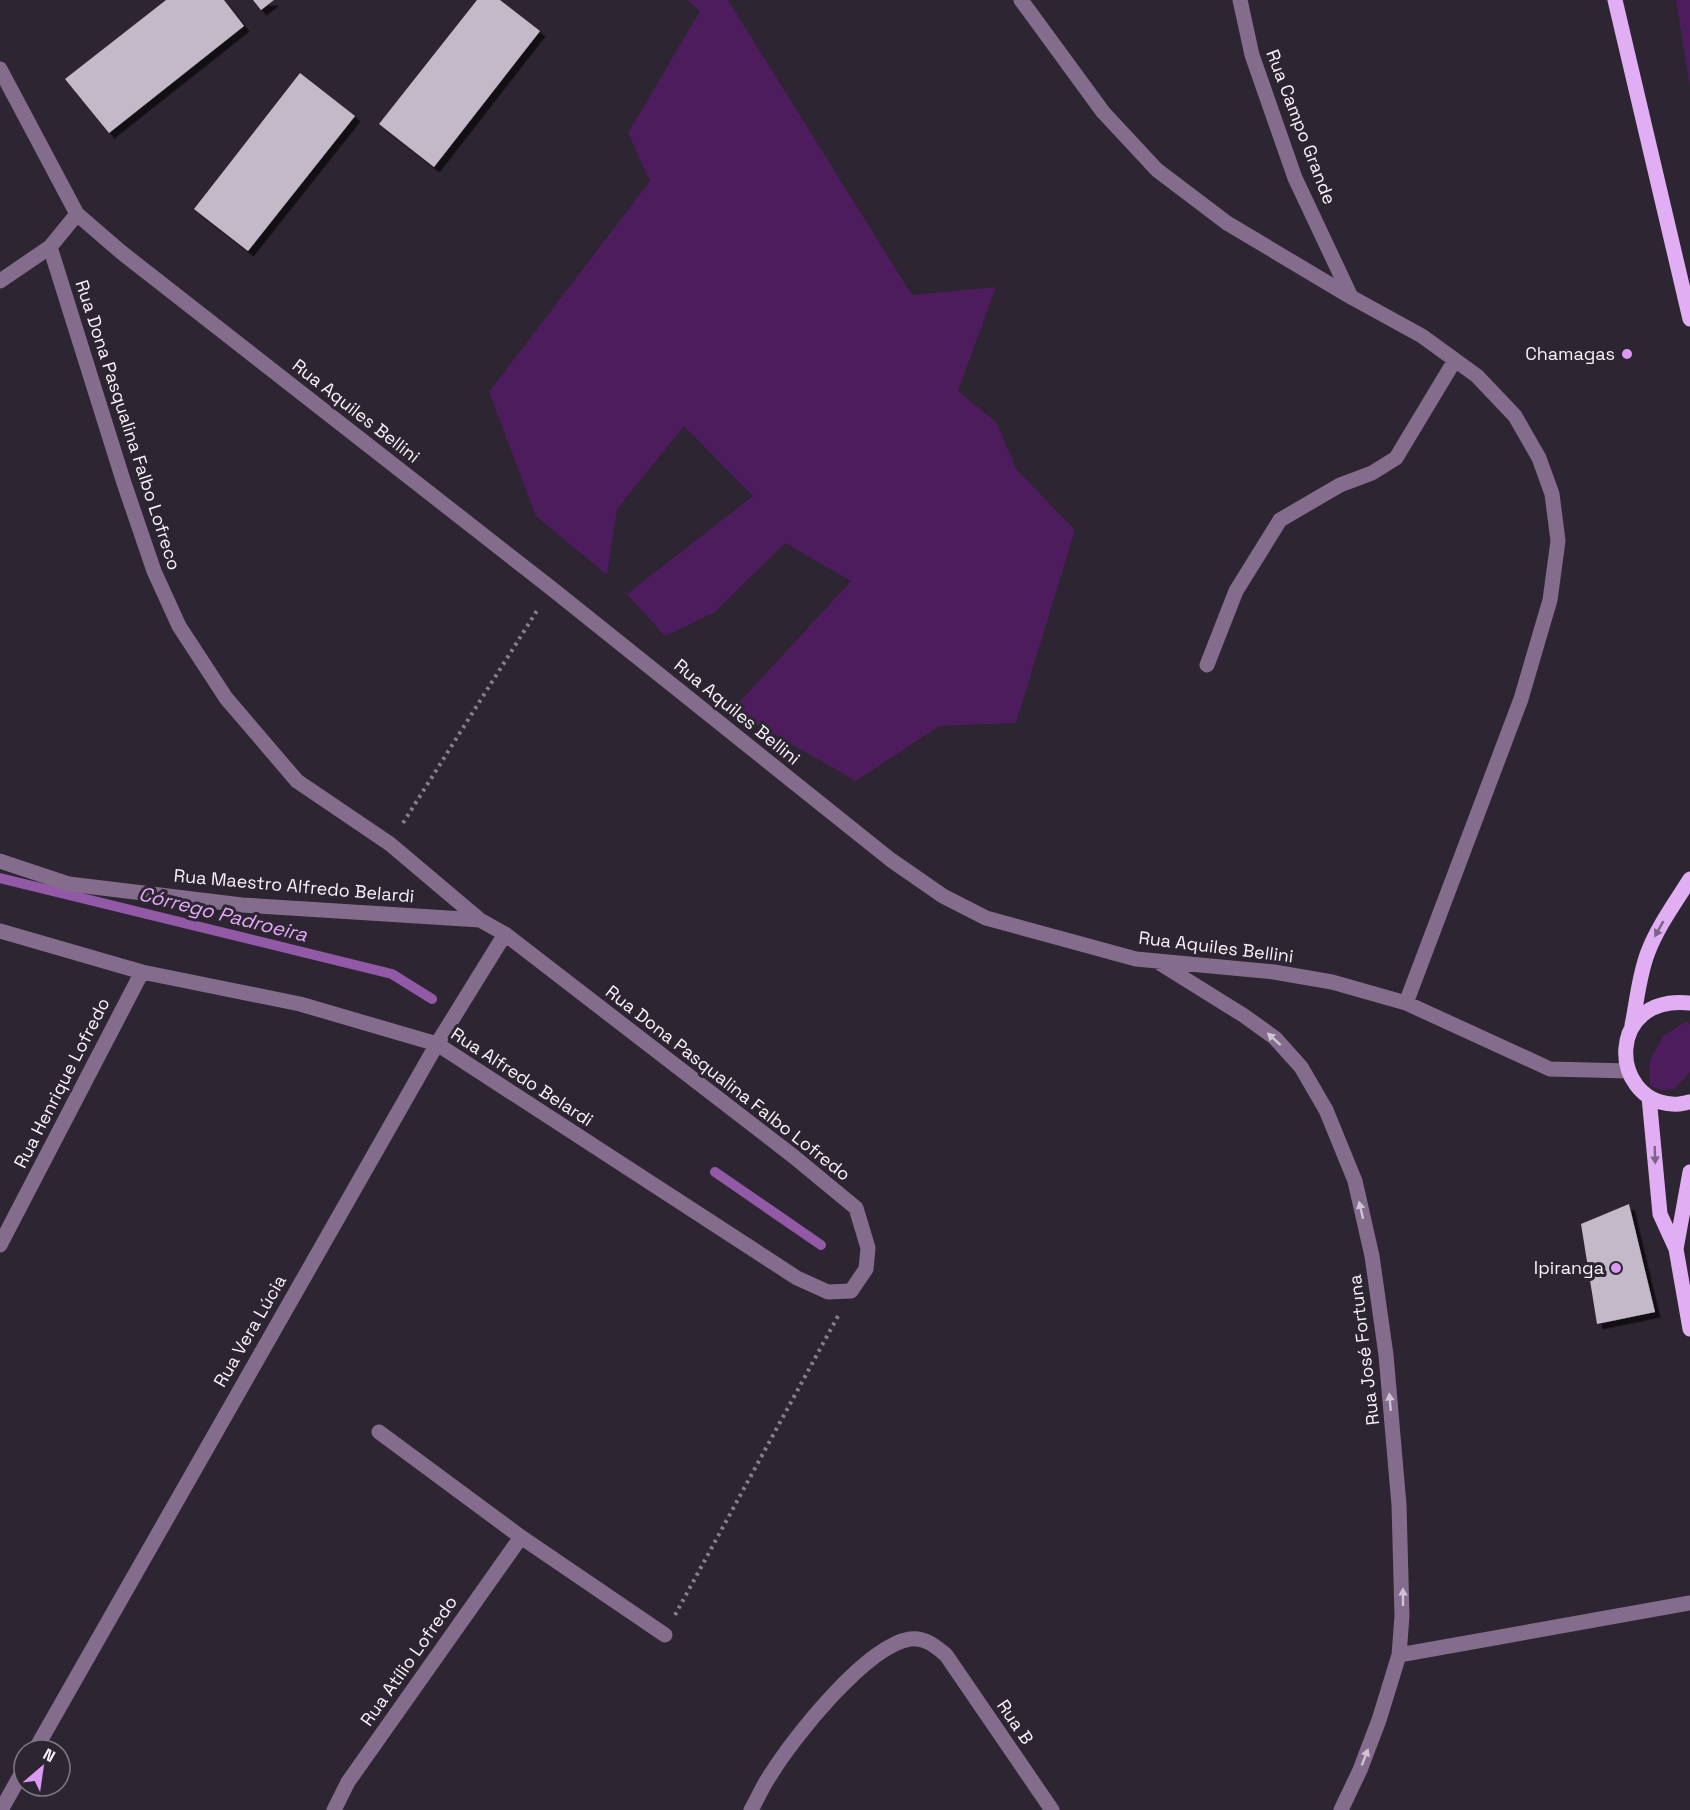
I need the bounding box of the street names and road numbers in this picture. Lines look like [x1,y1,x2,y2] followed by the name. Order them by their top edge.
[1261,46,1342,208] street label: Rua Campo Grande
[71,277,186,573] street label: Rua Dona Pasqualina Falbo Lofreco
[288,354,425,468] street label: Rua Aquiles Bellini
[670,654,805,770] street label: Rua Aquiles Bellini
[173,864,415,907] street label: Rua Maestro Alfredo Belardi
[1137,926,1295,967] street label: Rua Aquiles Bellini
[601,980,855,1185] street label: Rua Dona Pasqualina Falbo Lofredo
[9,994,115,1172] street label: Rua Henrique Lofredo
[447,1022,598,1131] street label: Rua Alfredo Belardi
[208,1270,291,1391] street label: Rua Vera Lúcia
[1343,1273,1384,1427] street label: Rua José Fortuna
[355,1591,462,1730] street label: Rua Atílio Lofredo
[992,1695,1039,1749] street label: Rua B

